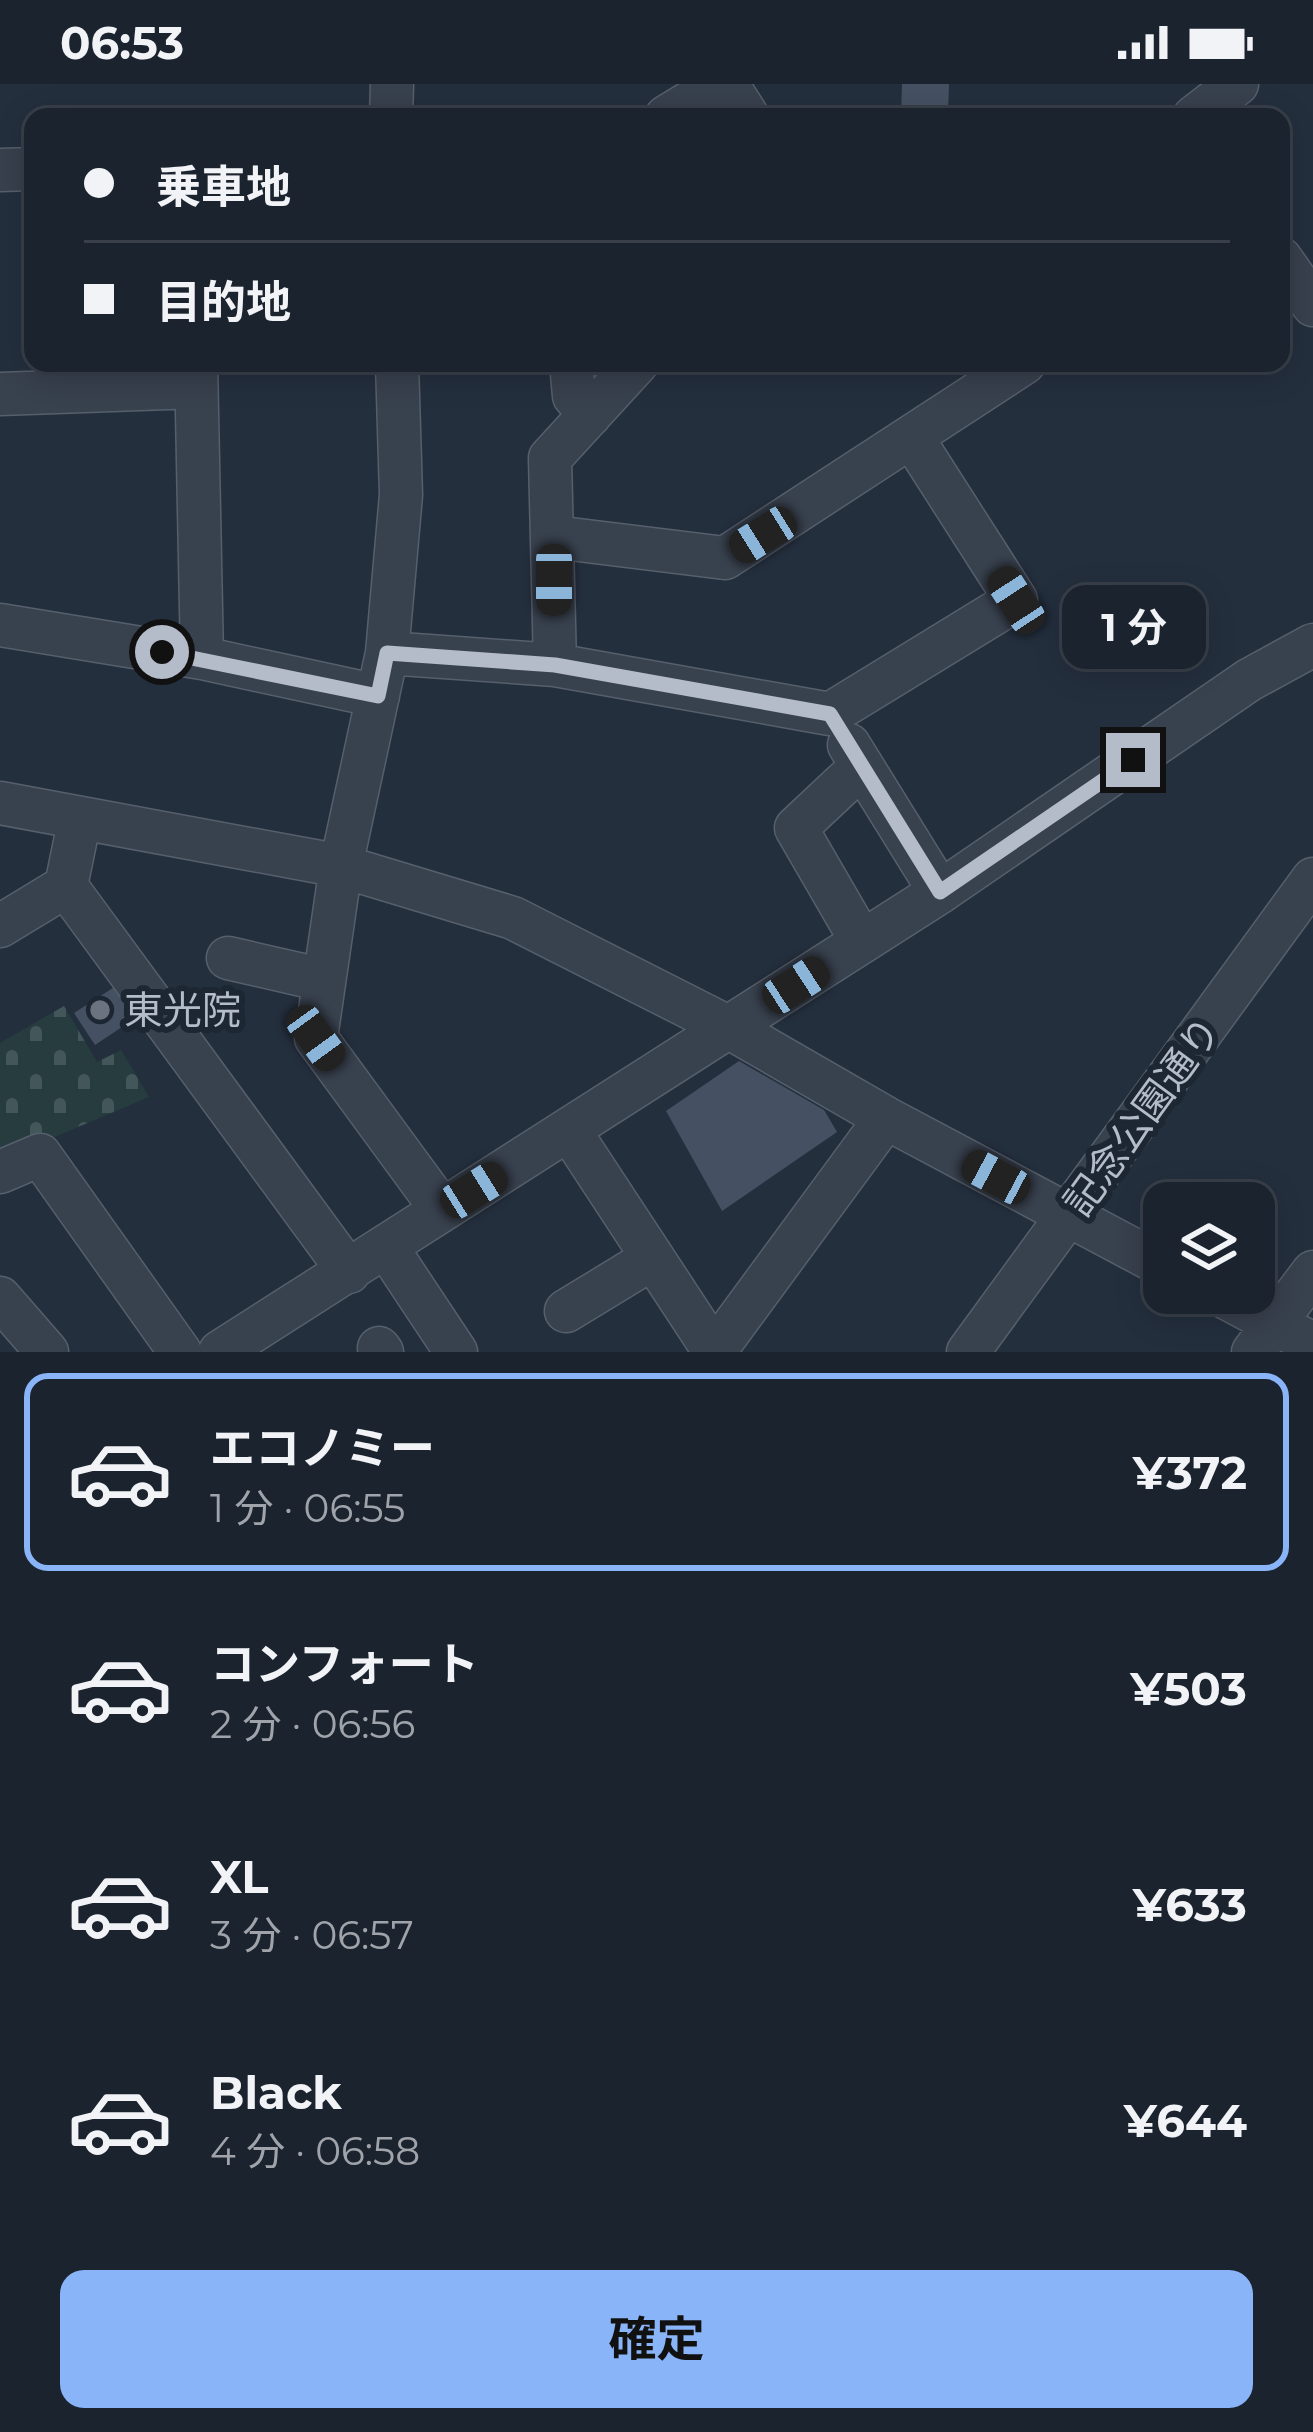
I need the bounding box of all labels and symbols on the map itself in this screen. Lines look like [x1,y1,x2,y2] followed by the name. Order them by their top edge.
[723,501,803,569] car
[536,544,572,616] car
[981,560,1051,640] car
[1061,586,1205,670] callout: 1 分
[135,625,189,679] route start
[1106,733,1160,787] route end
[756,950,836,1020] car
[124,986,241,1034] place label: 東光院
[87,997,113,1023] marker: 東光院
[280,998,352,1078] car
[1054,1007,1230,1225] street label: 記念公園通り
[956,1144,1036,1210] car
[434,1156,514,1224] car

